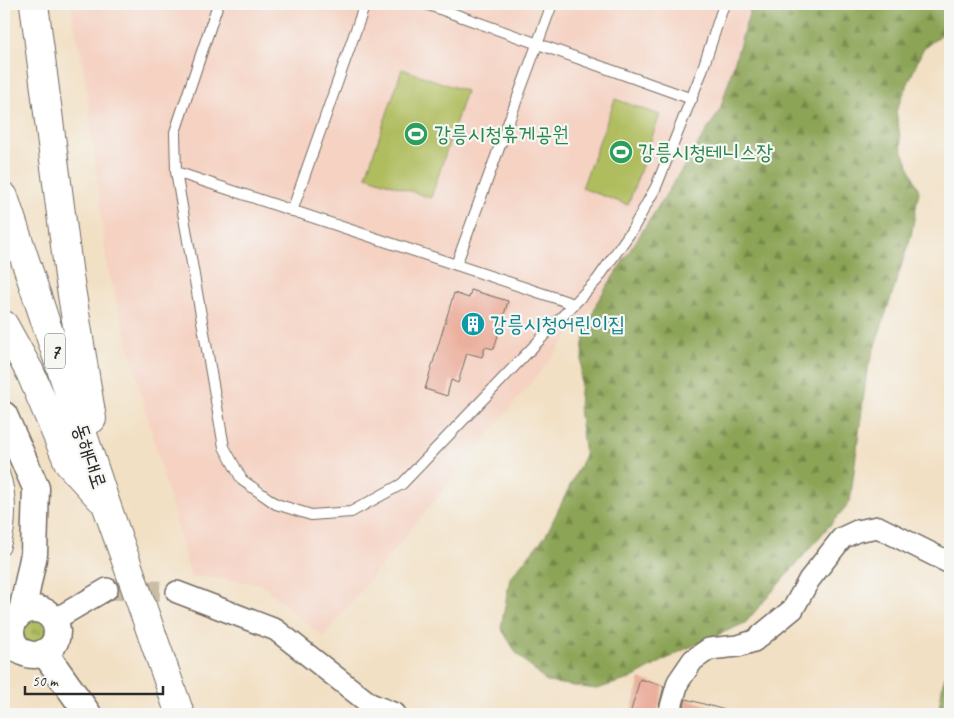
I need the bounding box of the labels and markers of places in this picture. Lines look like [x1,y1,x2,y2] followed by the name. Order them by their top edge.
[403,121,429,147] sports icon: 강릉시청휴게공원
[434,121,569,147] place label: 강릉시청휴게공원
[608,139,634,165] sports icon: 강릉시청테니스장
[638,139,773,165] place label: 강릉시청테니스장
[460,311,486,337] building icon: 강릉시청어린이집
[490,311,625,337] place label: 강릉시청어린이집

